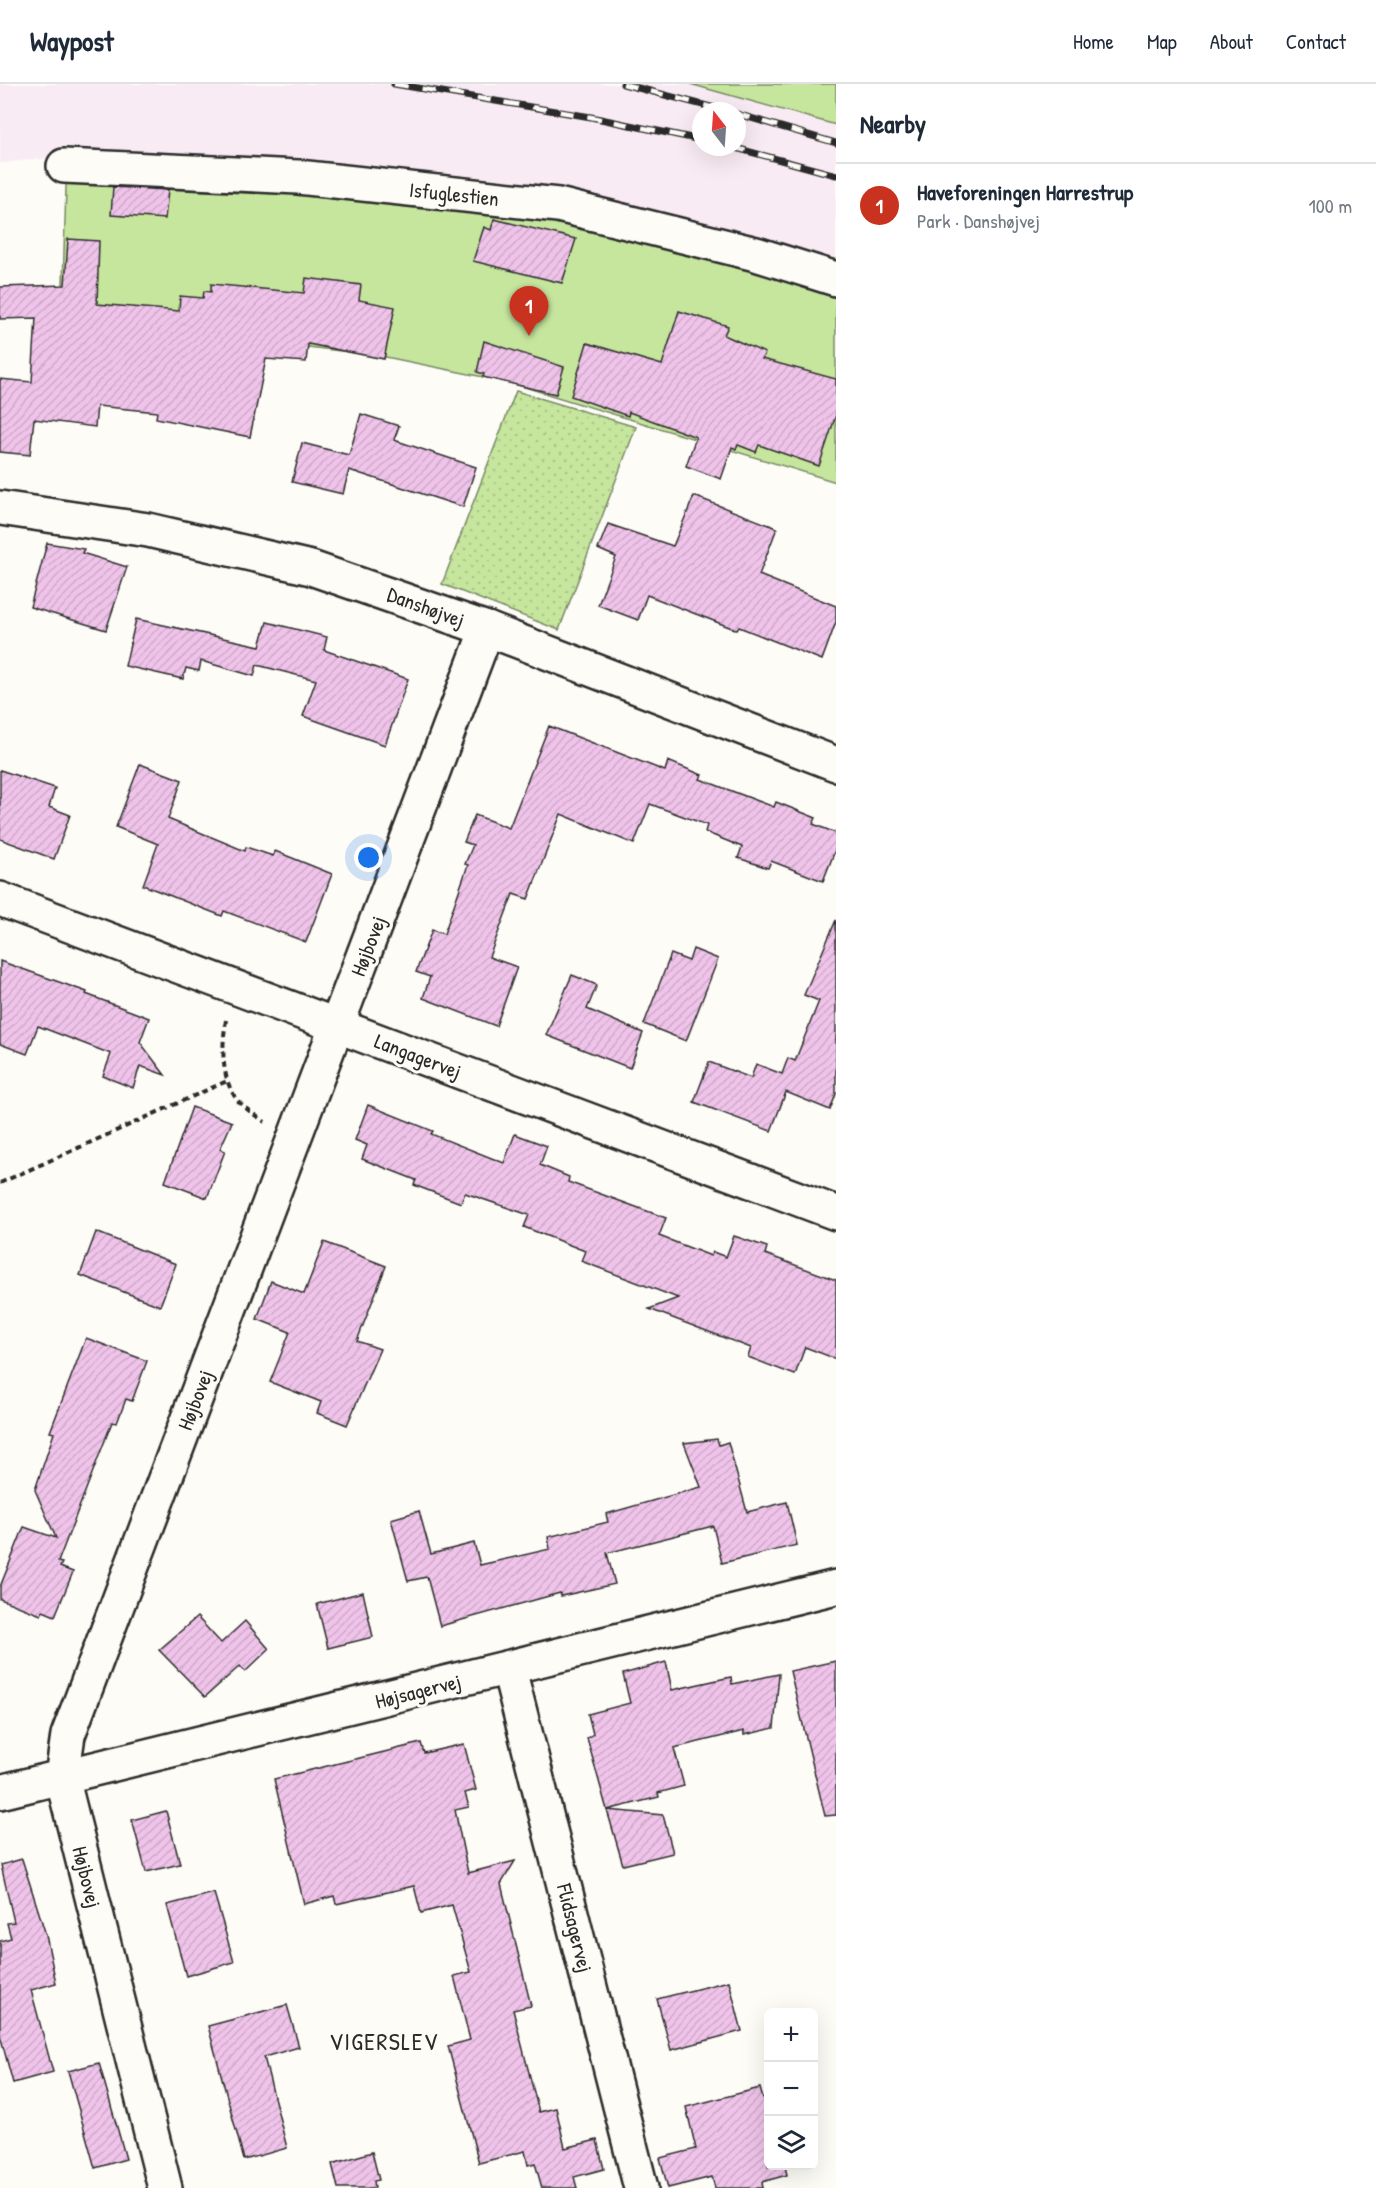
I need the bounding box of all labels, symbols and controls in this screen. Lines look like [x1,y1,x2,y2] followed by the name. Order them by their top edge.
[30,22,114,60] text: Waypost
[1073,27,1114,56] text: Home
[1147,27,1177,56] text: Map
[1210,27,1253,56] text: About
[1286,27,1346,56] text: Contact
[692,102,746,156] north arrow
[860,106,926,141] text: Nearby
[408,175,500,213] street label: Isfuglestien
[917,177,1133,207] text: Haveforeningen Harrestrup
[876,192,883,219] text: 1
[1309,192,1352,219] text: 100 m
[917,207,1040,234] text: Park · Danshøjvej
[510,286,548,336] pin: 1
[383,580,469,634] street label: Danshøjvej
[354,843,383,872] your location
[343,912,393,980] street label: Højbovej
[371,1026,465,1086] street label: Langagervej
[170,1366,220,1434] street label: Højbovej
[372,1666,464,1716] street label: Højsagervej
[65,1843,109,1911] street label: Højbovej
[550,1880,600,1975] street label: Flidsagervej
[764,2008,818,2170] map controls
[764,2008,818,2062] button: +
[329,2025,439,2057] district label: VIGERSLEV
[764,2062,818,2116] button: −
[764,2116,818,2170] button: layers

